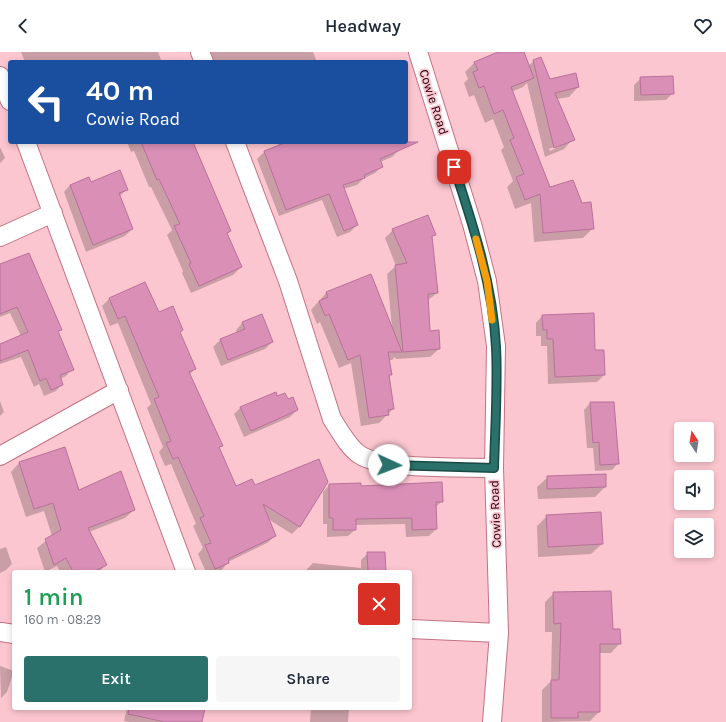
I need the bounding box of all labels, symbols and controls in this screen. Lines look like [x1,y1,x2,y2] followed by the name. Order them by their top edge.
[12,15,34,37] icon: back
[325,15,401,37] text: Headway
[692,15,714,37] icon: heart
[416,67,452,137] street label: Cowie Road
[86,74,154,107] text: 40 m
[20,76,72,128] icon: left
[86,108,180,130] text: Cowie Road
[437,150,471,184] pin
[443,156,465,178] icon: arrive
[674,422,714,462] north arrow
[674,422,714,558] map controls
[368,444,410,486] position arrow
[674,470,714,510] button: sound
[486,480,504,548] street label: Cowie Road
[674,518,714,558] button: layers
[24,583,84,611] text: 1 min
[358,583,400,625] button: close
[24,612,101,627] text: 160 m · 08:29
[24,656,208,702] button: Exit
[216,656,400,702] button: Share

